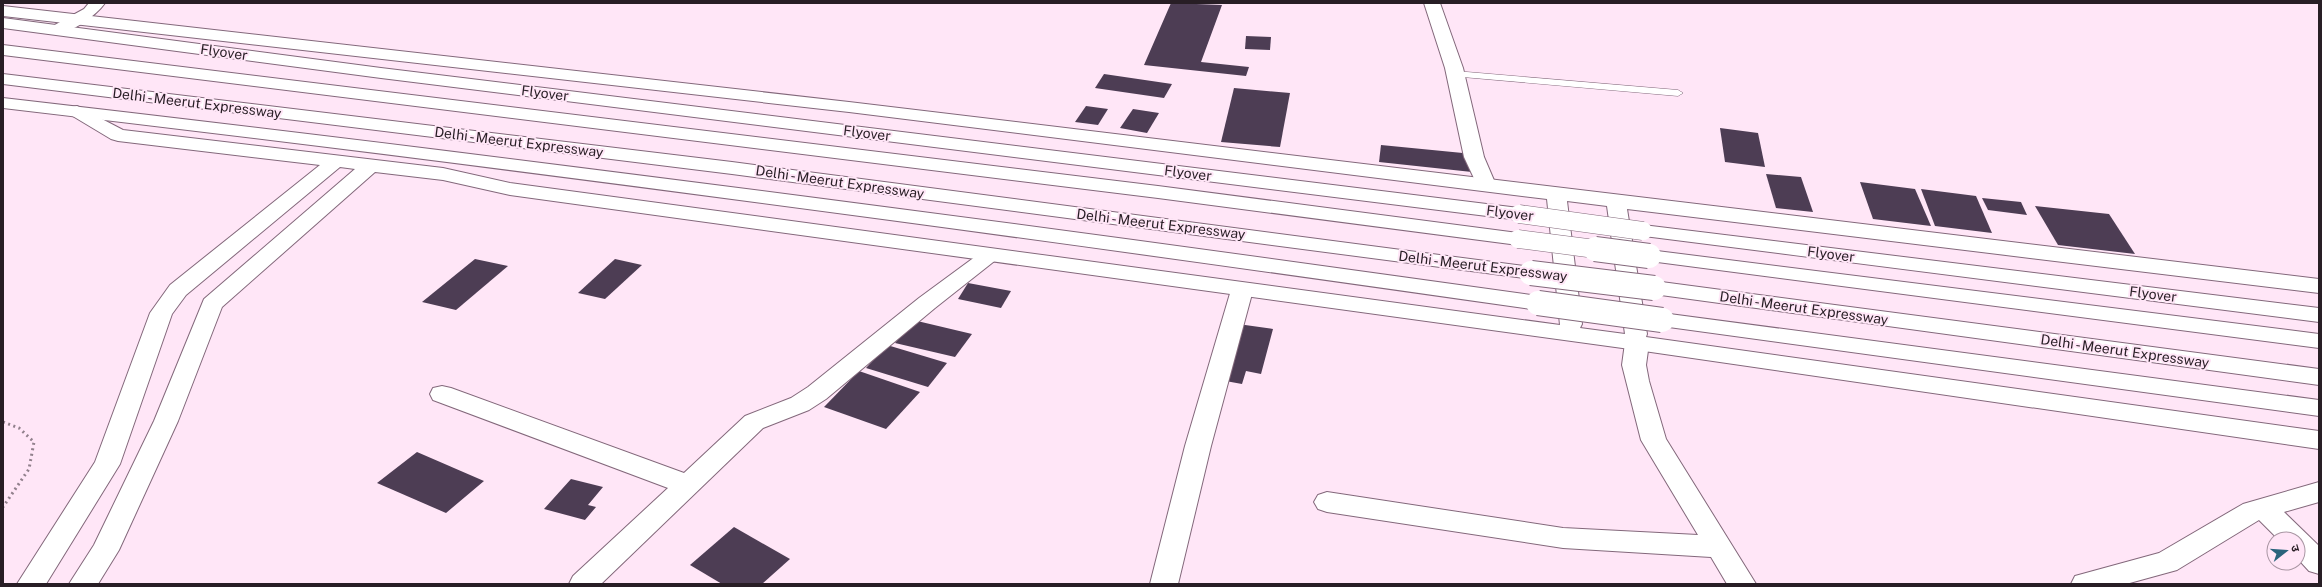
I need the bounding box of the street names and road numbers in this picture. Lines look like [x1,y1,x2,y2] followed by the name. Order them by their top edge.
[199,41,249,63] street label: Flyover
[520,82,570,104] street label: Flyover
[112,85,283,121] street label: Delhi - Meerut Expressway
[842,122,892,144] street label: Flyover
[434,124,605,160] street label: Delhi - Meerut Expressway
[755,162,926,202] street label: Delhi - Meerut Expressway
[1163,162,1213,184] street label: Flyover
[1485,202,1535,224] street label: Flyover
[1076,206,1247,242] street label: Delhi - Meerut Expressway
[1806,243,1856,265] street label: Flyover
[1398,248,1569,284] street label: Delhi - Meerut Expressway
[2128,283,2178,305] street label: Flyover
[1719,288,1890,328] street label: Delhi - Meerut Expressway
[2040,331,2211,371] street label: Delhi - Meerut Expressway

